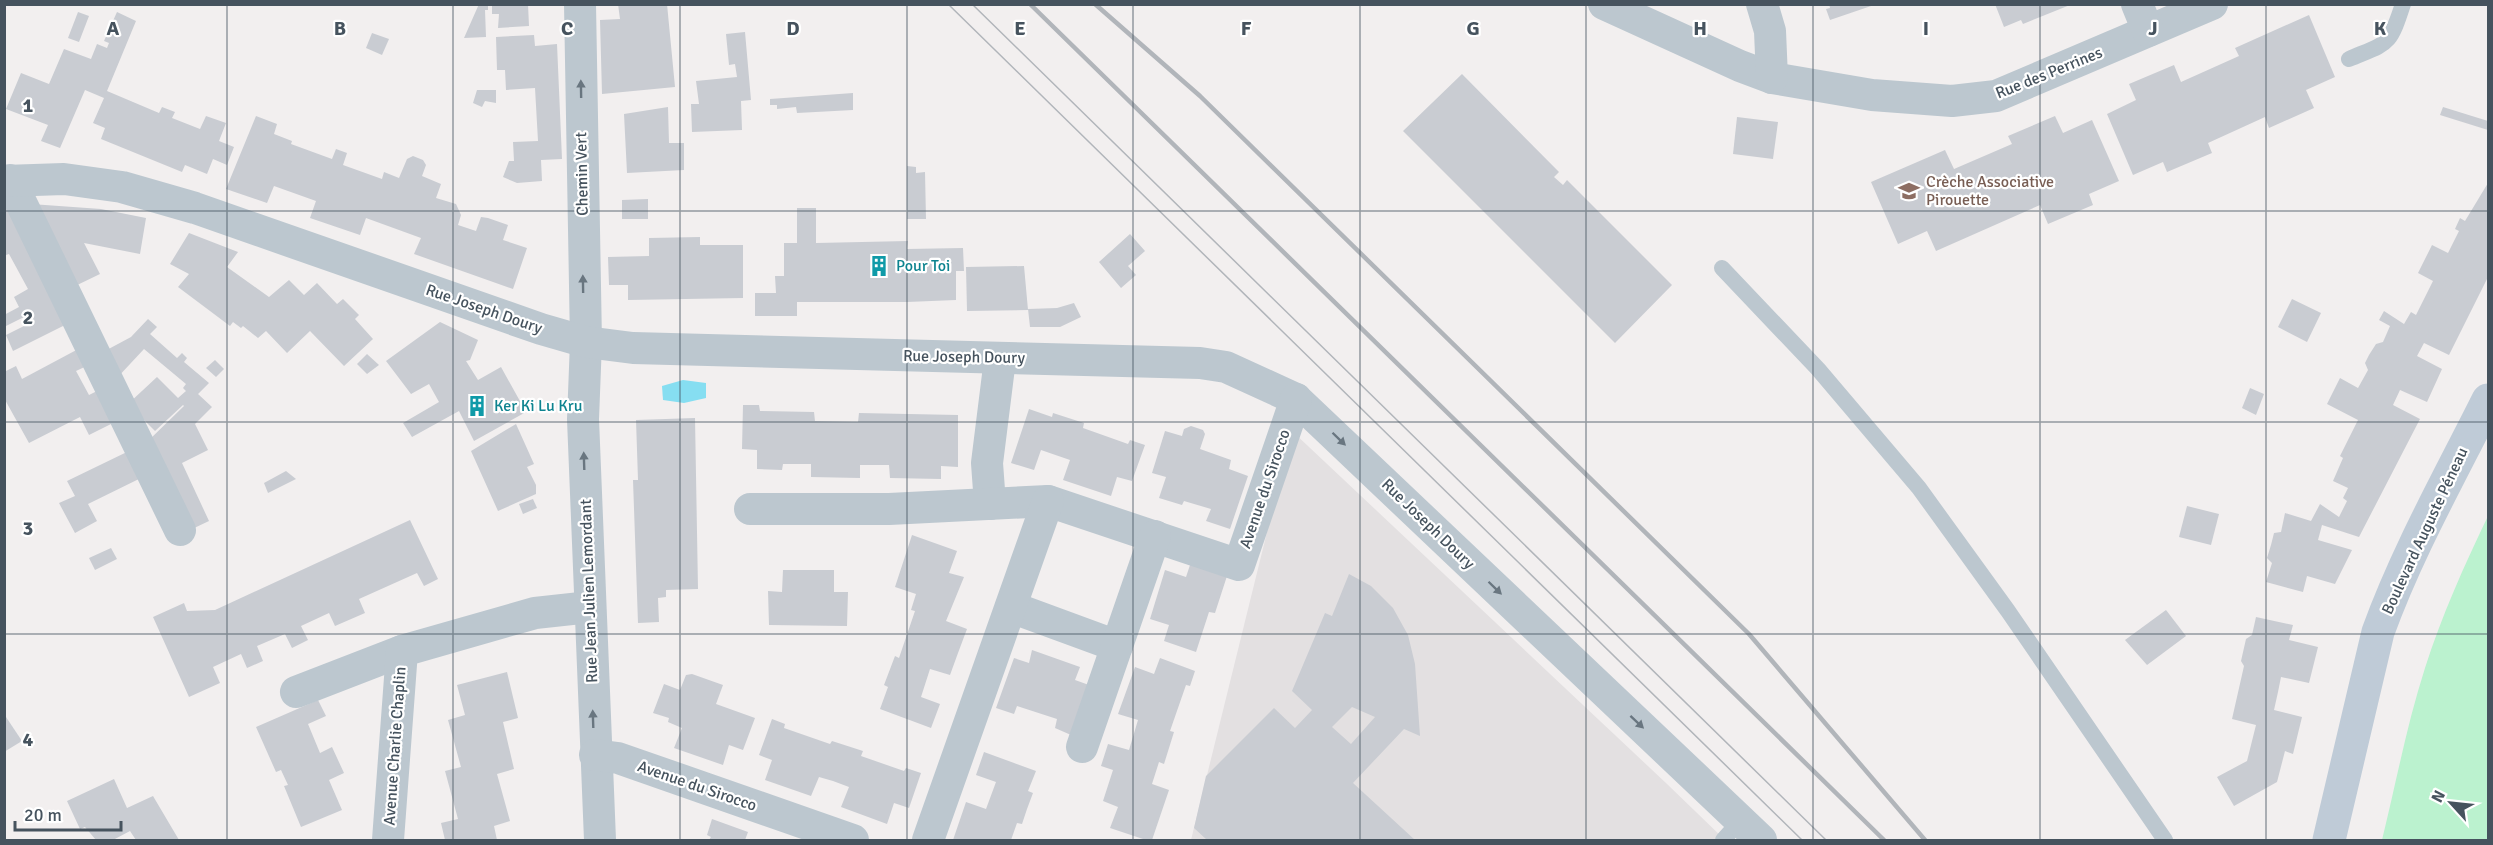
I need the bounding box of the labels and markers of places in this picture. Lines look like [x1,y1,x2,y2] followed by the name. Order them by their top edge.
[1926,172,2054,210] place label: Crèche Associative Pirouette
[1897,179,1921,203] school or university icon: Crèche Associative Pirouette
[867,254,891,278] building icon: Pour Toi
[896,256,950,276] place label: Pour Toi
[465,394,489,418] building icon: Ker Ki Lu Kru
[494,396,583,416] place label: Ker Ki Lu Kru

